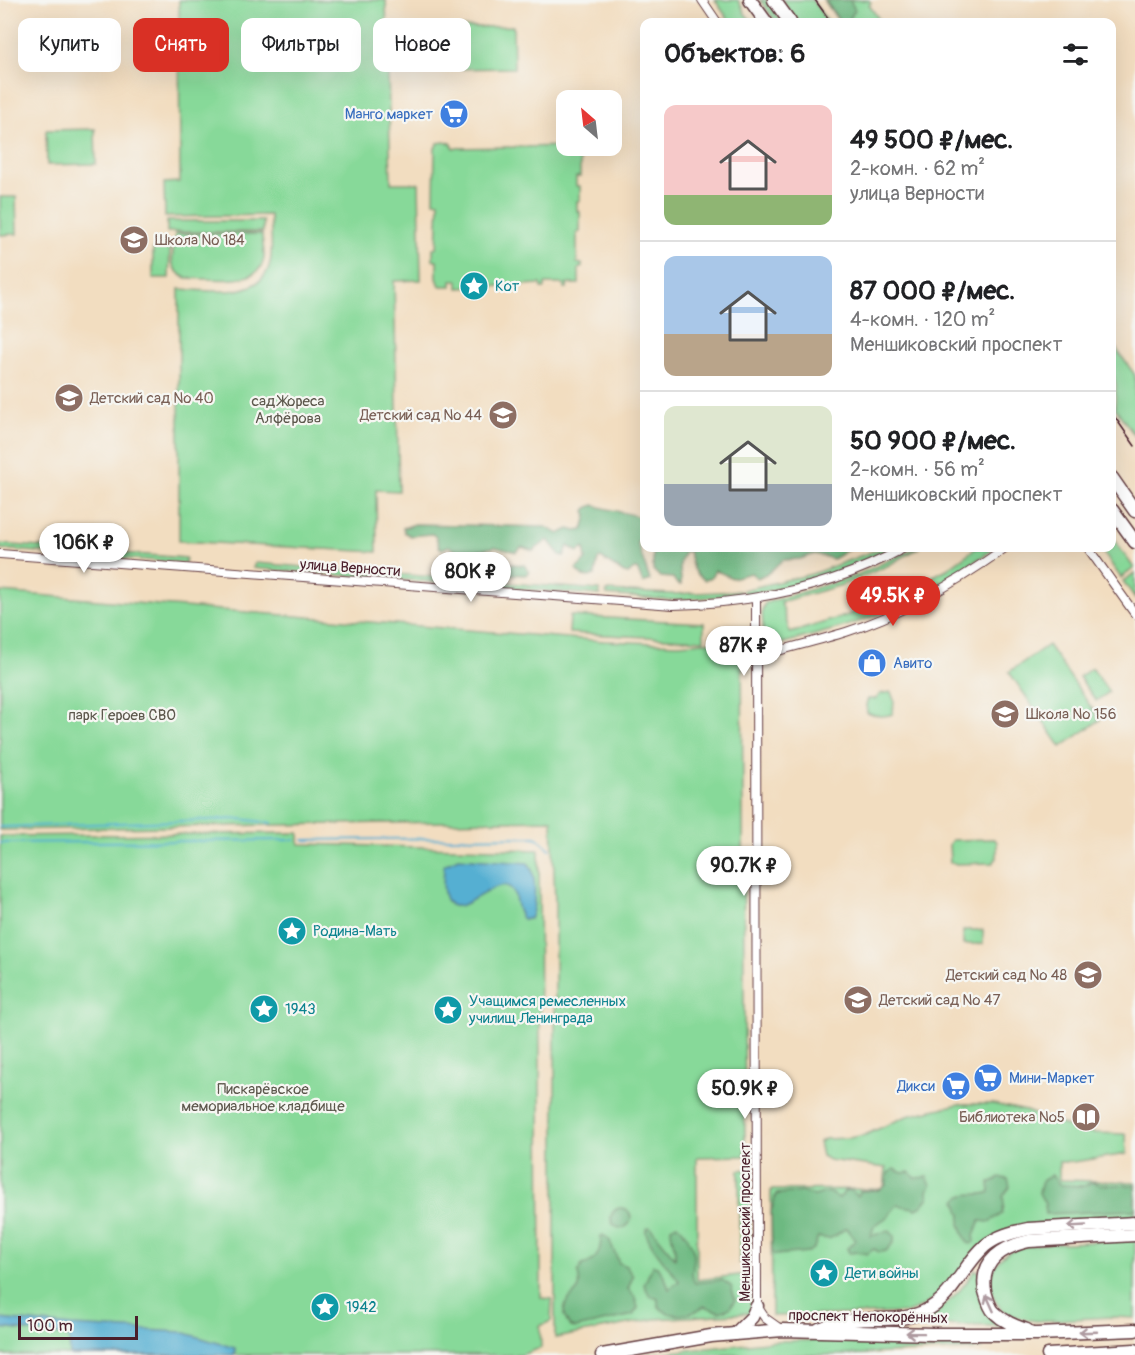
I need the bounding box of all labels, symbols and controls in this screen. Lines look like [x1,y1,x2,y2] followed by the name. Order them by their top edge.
[18,18,121,72] chip: Купить
[133,18,229,72] chip: Снять
[241,18,361,72] chip: Фильтры
[373,18,471,72] chip: Новое
[664,38,805,70] text: Объектов: 6
[1059,38,1092,71] icon: filters
[556,90,622,156] north arrow
[556,90,622,156] map controls
[438,98,470,130] supermarket icon: Манго маркет
[345,105,433,124] place label: Манго маркет
[850,124,1013,156] text: 49 500 ₽/мес.
[712,129,784,201] icon: home
[850,156,985,181] text: 2-комн. · 62 m²
[850,181,984,206] text: улица Верности
[118,224,150,256] school or university icon: Школа № 184
[155,231,245,250] place label: Школа № 184
[458,270,490,302] place icon: Кот
[850,275,1015,307] text: 87 000 ₽/мес.
[495,277,520,296] place label: Кот
[712,280,784,352] icon: home
[850,307,995,332] text: 4-комн. · 120 m²
[850,332,1062,357] text: Меншиковский проспект
[53,382,85,414] school or university icon: Детский сад № 40
[89,389,214,408] place label: Детский сад № 40
[252,392,325,428] park label: сад Жореса Алфёрова
[487,399,519,431] school or university icon: Детский сад № 44
[359,406,482,425] place label: Детский сад № 44
[850,425,1016,457] text: 50 900 ₽/мес.
[712,430,784,502] icon: home
[850,457,985,482] text: 2-комн. · 56 m²
[850,482,1062,507] text: Меншиковский проспект
[35,523,133,574] pin: 106K ₽
[53,530,115,555] text: 106K ₽
[429,552,513,603] pin: 80K ₽
[298,555,401,581] street label: улица Верности
[445,559,497,584] text: 80K ₽
[838,576,948,627] pin: 49.5K ₽
[860,583,926,608] text: 49.5K ₽
[702,626,786,677] pin: 87K ₽
[719,633,769,658] text: 87K ₽
[856,647,888,679] shop icon: Авито
[893,654,932,673] place label: Авито
[989,698,1021,730] school or university icon: Школа № 156
[1026,705,1116,724] place label: Школа № 156
[68,706,176,725] park label: парк Героев СВО
[689,846,799,897] pin: 90.7K ₽
[710,853,778,878] text: 90.7K ₽
[276,915,308,947] place icon: Родина-Мать
[313,922,397,941] place label: Родина-Мать
[1072,959,1104,991] school or university icon: Детский сад № 48
[945,966,1067,985] place label: Детский сад № 48
[842,984,874,1016] school or university icon: Детский сад № 47
[878,991,1000,1010] place label: Детский сад № 47
[468,992,626,1028] place label: Учащимся ремесленных училищ Ленинграда
[248,993,280,1025] place icon: 1943
[432,994,464,1026] place icon: Учащимся ремесленных училищ Ленинграда
[285,1000,316,1019] place label: 1943
[972,1062,1004,1094] supermarket icon: Мини-Маркет
[690,1069,800,1120] pin: 50.9K ₽
[1009,1069,1095,1088] place label: Мини-Маркет
[940,1070,972,1102] supermarket icon: Дикси
[711,1076,779,1101] text: 50.9K ₽
[896,1077,935,1096] place label: Дикси
[181,1080,345,1116] park label: Пискарёвское мемориальное кладбище
[1070,1101,1102,1133] library icon: Библиотека №5
[959,1108,1065,1127] place label: Библиотека №5
[736,1142,755,1302] street label: Меншиковский проспект
[1067,1221,1087,1232] one-way arrow
[808,1257,840,1289] place icon: Дети войны
[844,1264,919,1283] place label: Дети войны
[309,1291,341,1323] place icon: 1942
[984,1294,995,1312] one-way arrow
[346,1298,377,1317] place label: 1942
[788,1306,948,1328] street label: проспект Непокорённых
[18,1313,138,1340] scale bar
[27,1316,73,1336] text: 100 m
[1078,1326,1098,1338] one-way arrow
[906,1328,926,1339] one-way arrow

